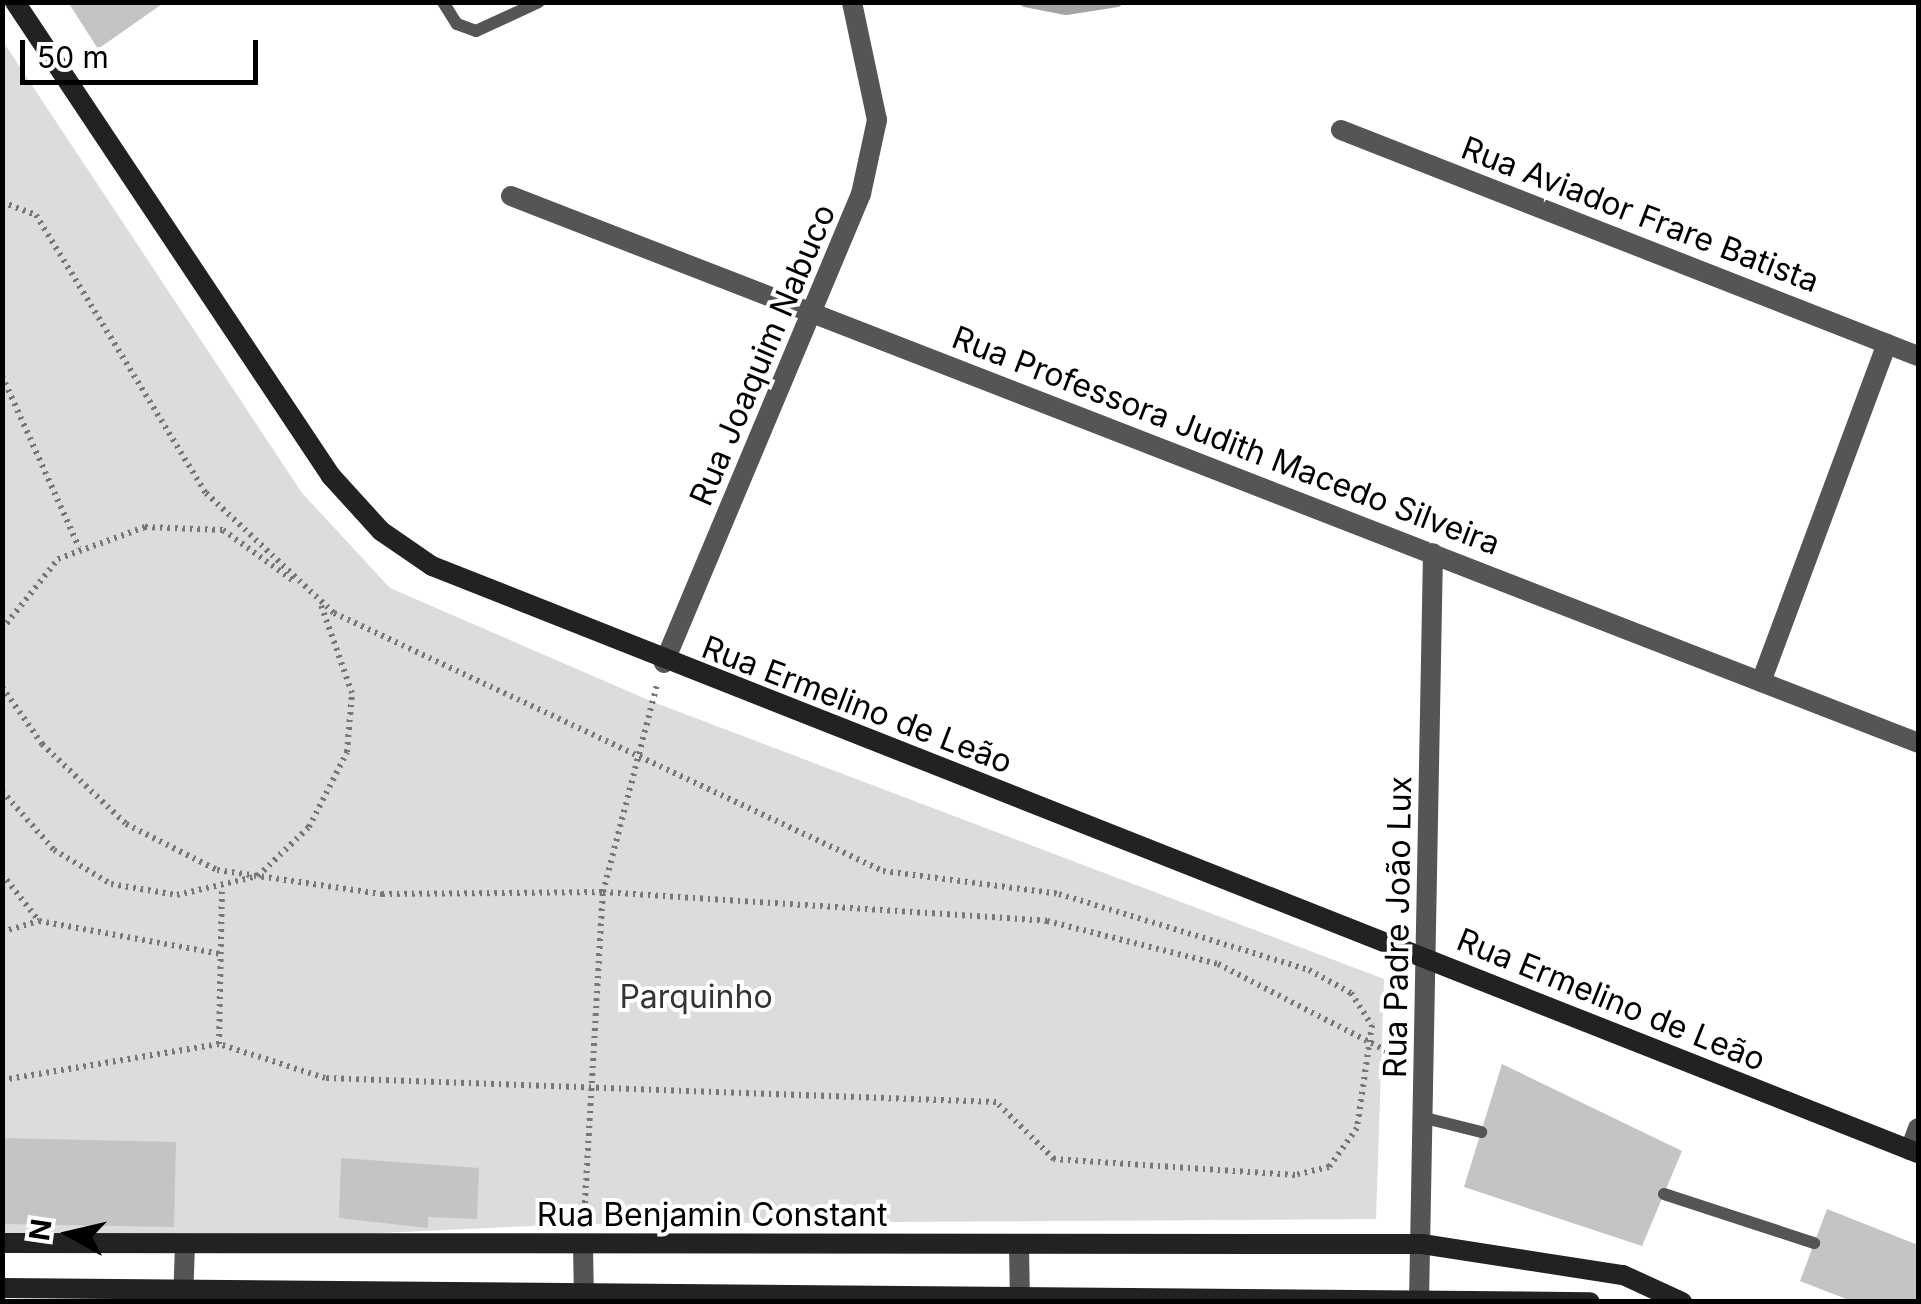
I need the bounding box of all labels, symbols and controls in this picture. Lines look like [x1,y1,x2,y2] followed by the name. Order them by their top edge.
[25,20,262,82] scale bar
[37,39,109,75] text: 50 m
[1456,129,1824,301] street label: Rua Aviador Frare Batista
[682,199,844,511] street label: Rua Joaquim Nabuco
[947,318,1505,564] street label: Rua Professora Judith Macedo Silveira
[697,628,1017,782] street label: Rua Ermelino de Leão
[1376,776,1420,1078] street label: Rua Padre João Lux
[1451,921,1771,1079] street label: Rua Ermelino de Leão
[619,978,773,1016] park label: Parquinho
[20,1184,120,1284] north arrow
[537,1196,887,1234] street label: Rua Benjamin Constant
[22,1217,59,1243] text: N

